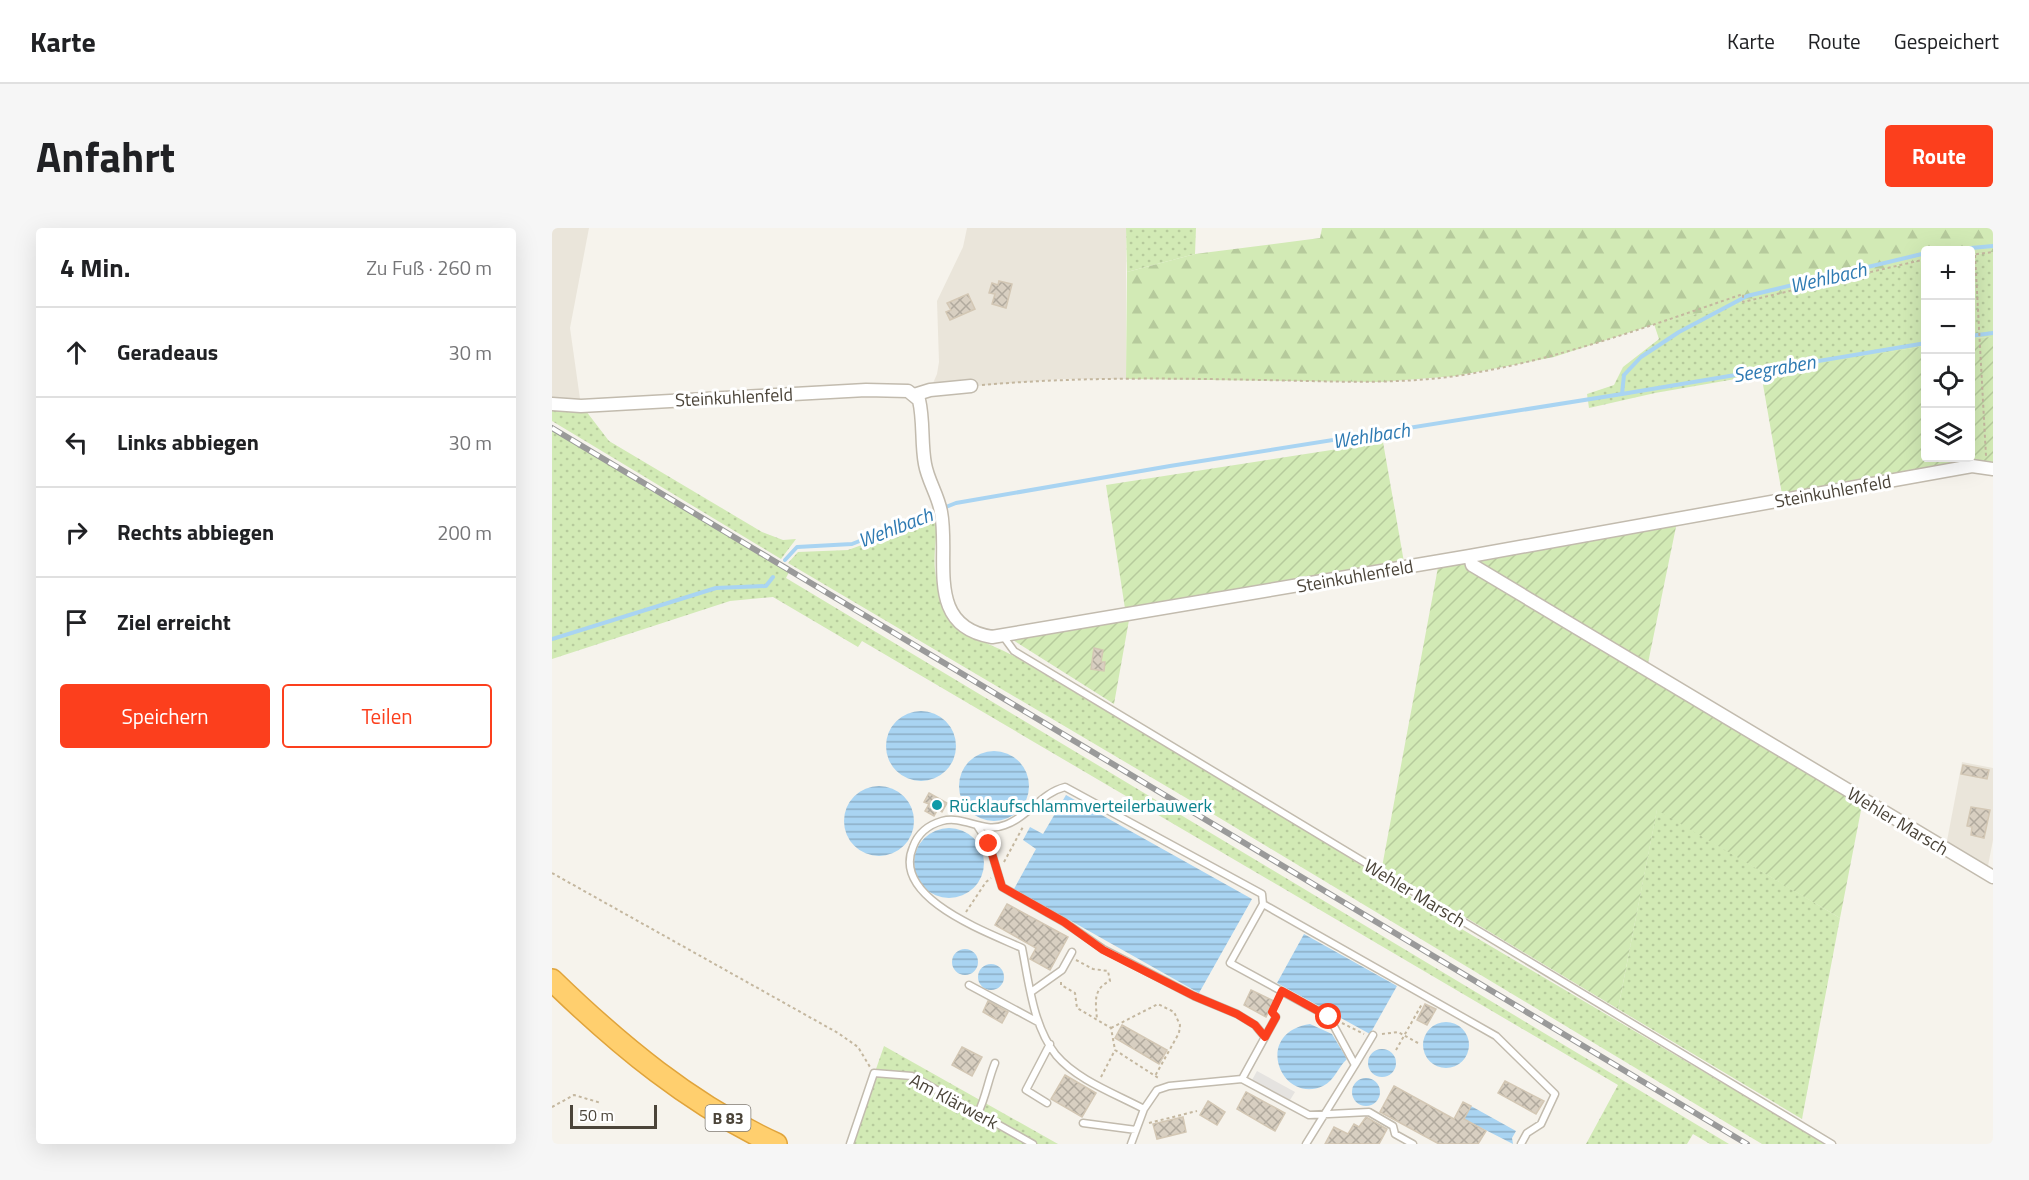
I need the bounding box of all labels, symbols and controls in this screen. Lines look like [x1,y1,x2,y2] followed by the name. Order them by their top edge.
[30,20,96,63] text: Karte
[1727,25,1775,57] text: Karte
[1808,25,1861,57] text: Route
[1894,25,1999,57] text: Gespeichert
[36,124,175,188] text: Anfahrt
[1885,125,1993,187] button: Route
[1921,246,1975,462] map controls
[1921,246,1975,300] button: +
[60,248,130,287] text: 4 Min.
[366,252,492,283] text: Zu Fuß · 260 m
[1787,253,1870,301] water label: Wehlbach
[1921,300,1975,354] button: −
[117,335,218,369] text: Geradeaus
[60,336,93,369] icon: ahead
[448,337,492,368] text: 30 m
[1730,345,1819,390] water label: Seegraben
[1921,354,1975,408] button: locate
[674,380,794,414] street label: Steinkuhlenfeld
[1921,408,1975,462] button: layers
[1330,413,1413,456] water label: Wehlbach
[117,425,259,459] text: Links abbiegen
[60,426,93,459] icon: left
[448,427,492,458] text: 30 m
[1773,467,1893,515] street label: Steinkuhlenfeld
[853,498,938,555] water label: Wehlbach
[117,515,274,549] text: Rechts abbiegen
[60,516,93,549] icon: right
[437,517,492,548] text: 200 m
[1295,552,1415,600] street label: Steinkuhlenfeld
[117,605,231,639] text: Ziel erreicht
[60,606,93,639] icon: arrive
[60,684,270,748] button: Speichern
[282,684,492,748] button: Teilen
[1842,780,1954,862] street label: Wehler Marsch
[949,792,1212,819] place label: Rücklaufschlammverteilerbauwerk
[930,798,944,812] marker: Rücklaufschlammverteilerbauwerk
[975,830,1001,856] route end
[1359,852,1471,934] street label: Wehler Marsch
[1315,1003,1341,1029] route start
[905,1066,1003,1136] street label: Am Klärwerk
[570,1102,657,1130] scale bar
[579,1103,614,1127] text: 50 m
[706,1105,750,1131] road number: B 83

